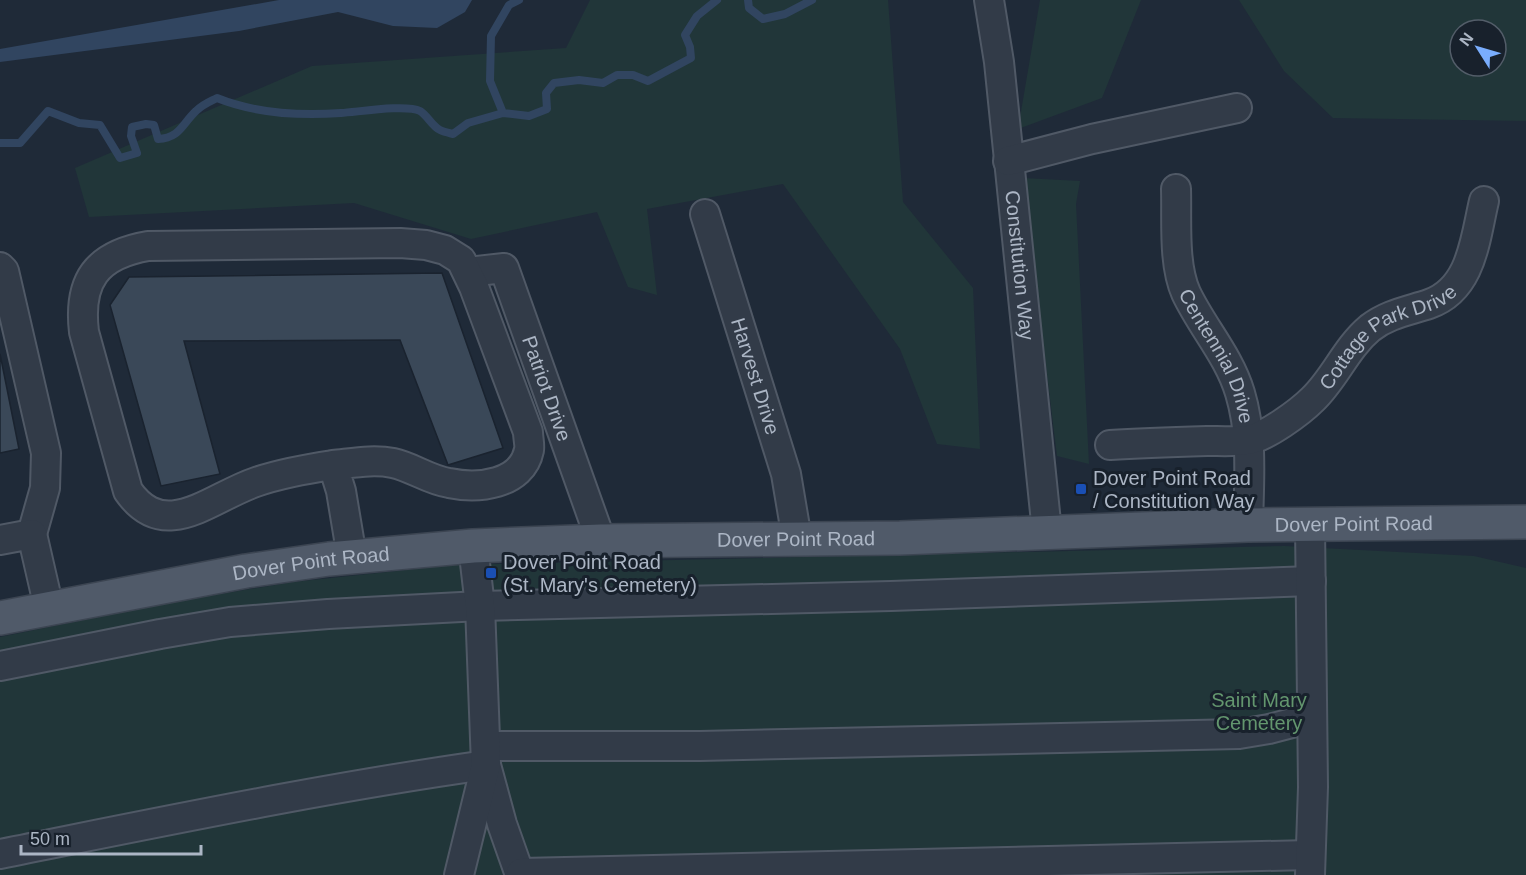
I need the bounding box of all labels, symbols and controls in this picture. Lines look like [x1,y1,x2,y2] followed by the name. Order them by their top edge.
[1448,18,1508,78] north arrow
[1456,30,1477,49] text: N
[1001,189,1038,341] street label: Constitution Way
[1315,280,1461,394] street label: Cottage Park Drive
[1175,285,1257,425] street label: Centennial Drive
[727,315,784,437] street label: Harvest Drive
[518,333,576,444] street label: Patriot Drive
[1093,467,1255,512] place label: Dover Point Road / Constitution Way
[1074,482,1088,496] marker: Dover Point Road / Constitution Way
[1275,512,1433,536] street label: Dover Point Road
[717,527,875,551] street label: Dover Point Road
[231,543,390,584] street label: Dover Point Road
[503,551,697,596] place label: Dover Point Road (St. Mary's Cemetery)
[484,566,498,580] marker: Dover Point Road (St. Mary's Cemetery)
[1211,689,1307,734] park label: Saint Mary Cemetery
[21,818,201,856] scale bar
[30,829,70,849] text: 50 m

